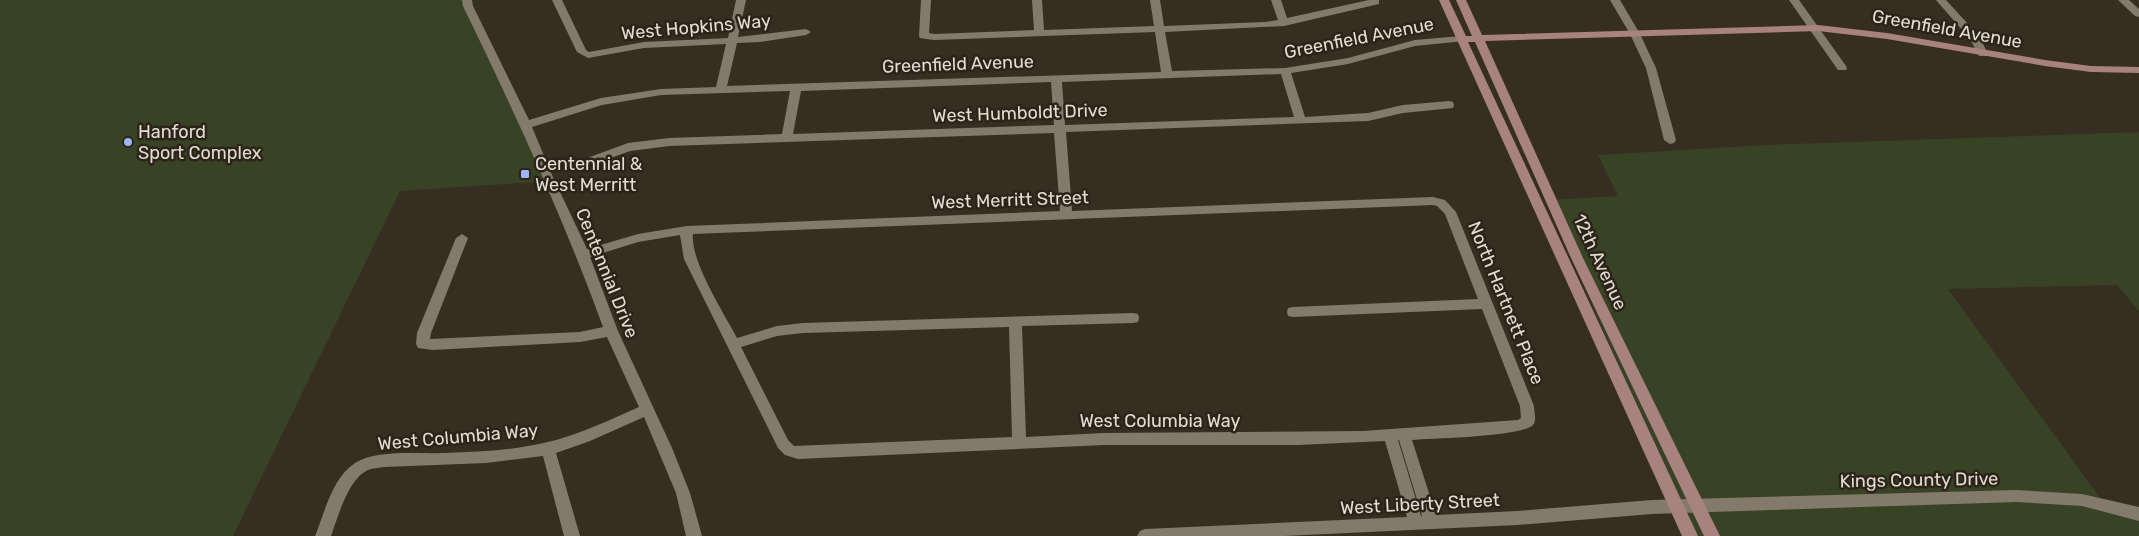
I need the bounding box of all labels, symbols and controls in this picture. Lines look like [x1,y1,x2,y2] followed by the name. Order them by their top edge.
[1870,5,2024,53] street label: Greenfield Avenue
[620,9,772,45] street label: West Hopkins Way
[1282,13,1436,63] street label: Greenfield Avenue
[882,50,1034,78] street label: Greenfield Avenue
[932,99,1108,127] street label: West Humboldt Drive
[138,121,262,164] place label: Hanford Sport Complex
[122,136,134,148] marker: Hanford Sport Complex
[535,153,643,196] place label: Centennial & West Merritt
[519,168,531,180] marker: Centennial & West Merritt
[931,186,1089,214] street label: West Merritt Street
[571,205,643,341] street label: Centennial Drive
[1568,211,1632,313] street label: 12th Avenue
[1463,218,1549,388] street label: North Hartnett Place
[1079,410,1241,432] street label: West Columbia Way
[377,419,539,455] street label: West Columbia Way
[1840,468,1998,492] street label: Kings County Drive
[1340,489,1500,519] street label: West Liberty Street

